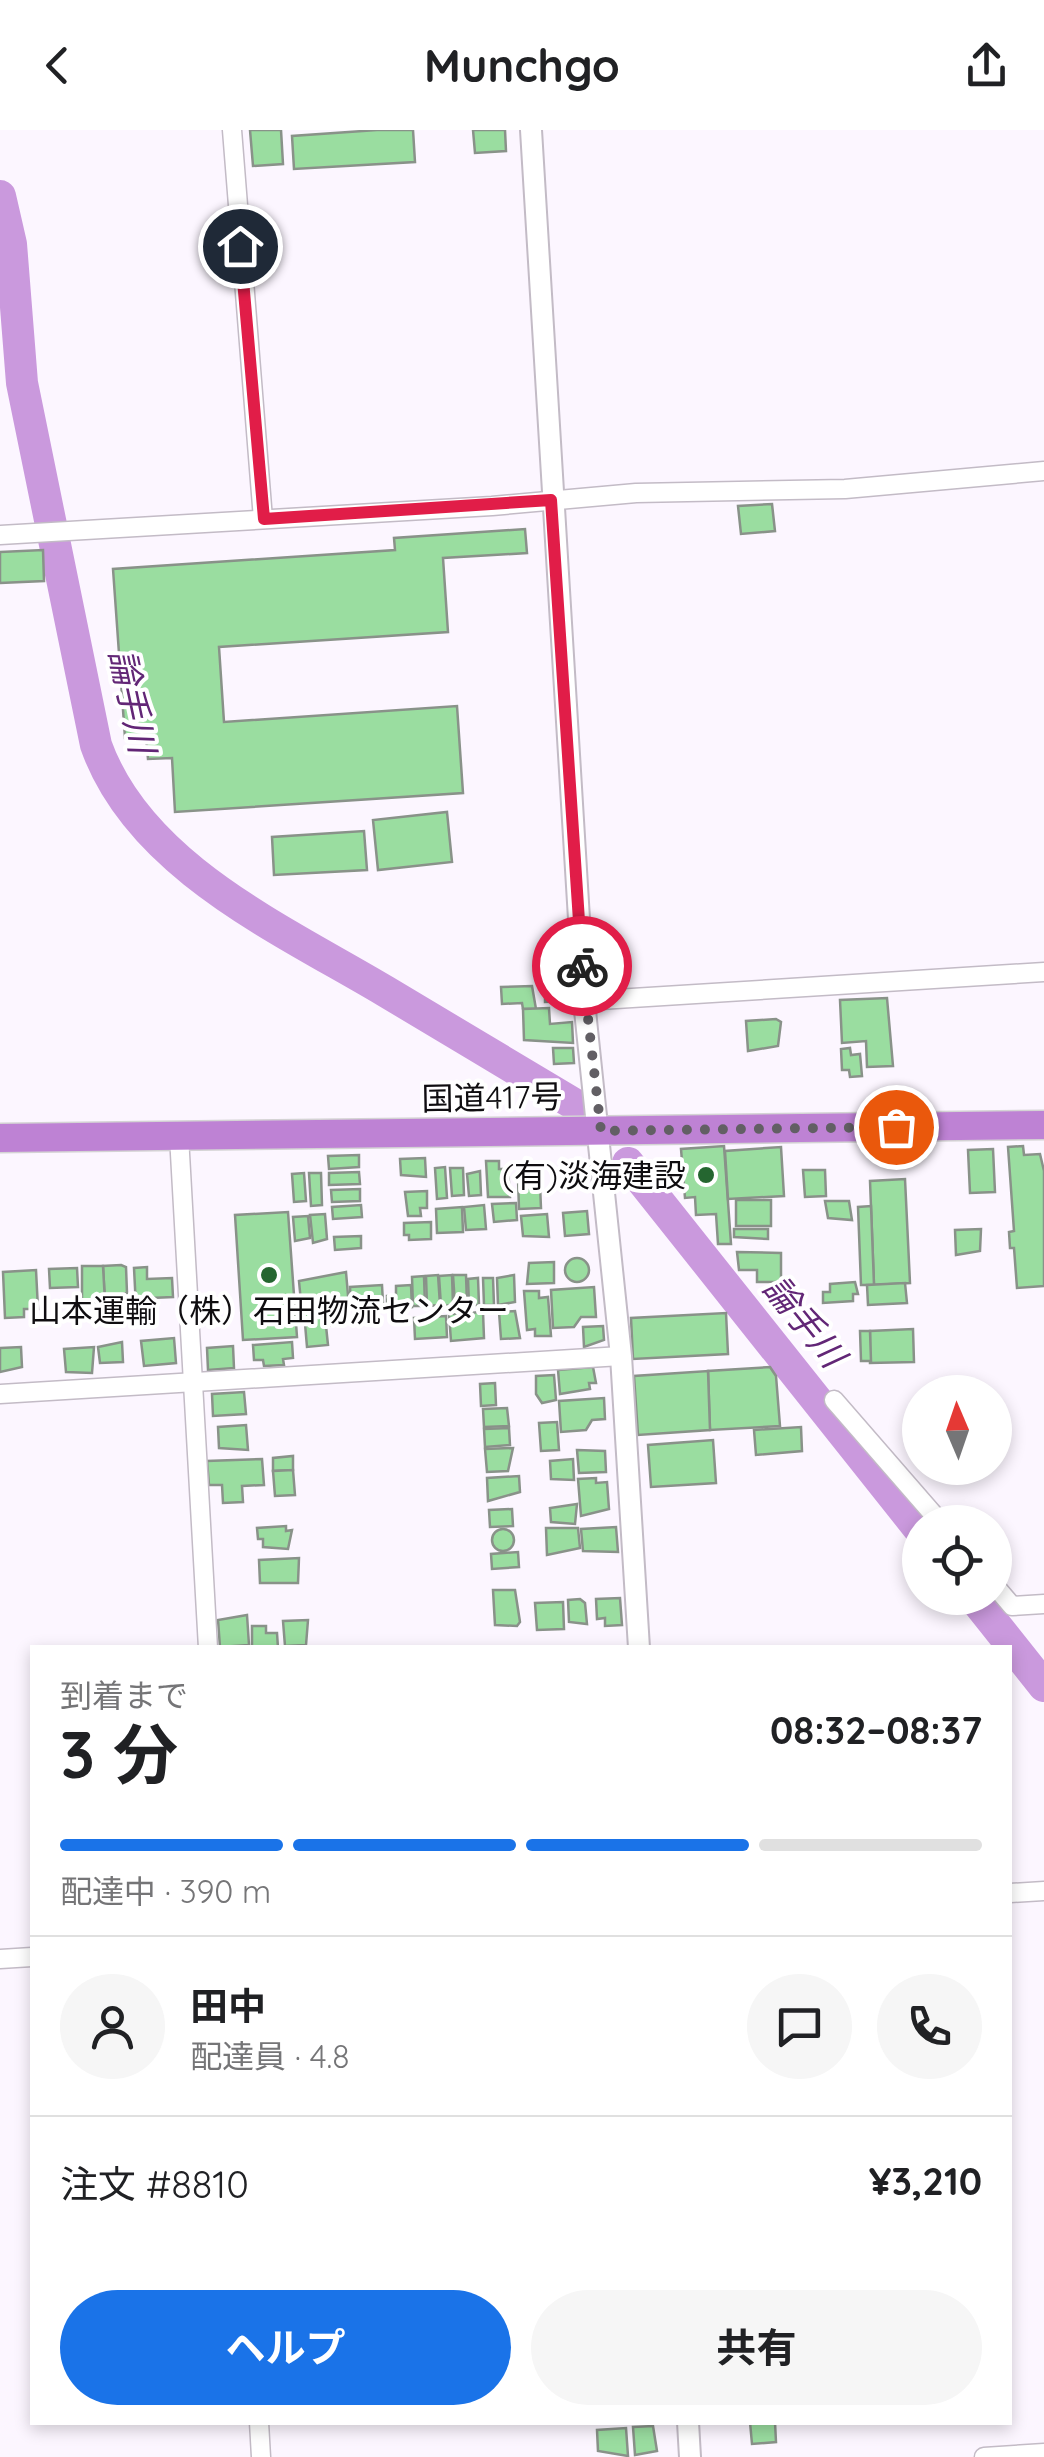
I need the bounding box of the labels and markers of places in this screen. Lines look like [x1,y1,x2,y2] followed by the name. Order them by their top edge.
[198,204,283,289] pin
[854,1085,939,1170] pin
[502,1155,686,1195] place label: (有)淡海建設
[695,1164,717,1186] marker: (有)淡海建設
[258,1264,280,1286] marker: 山本運輸（株）石田物流センター
[29,1290,509,1330] place label: 山本運輸（株）石田物流センター

